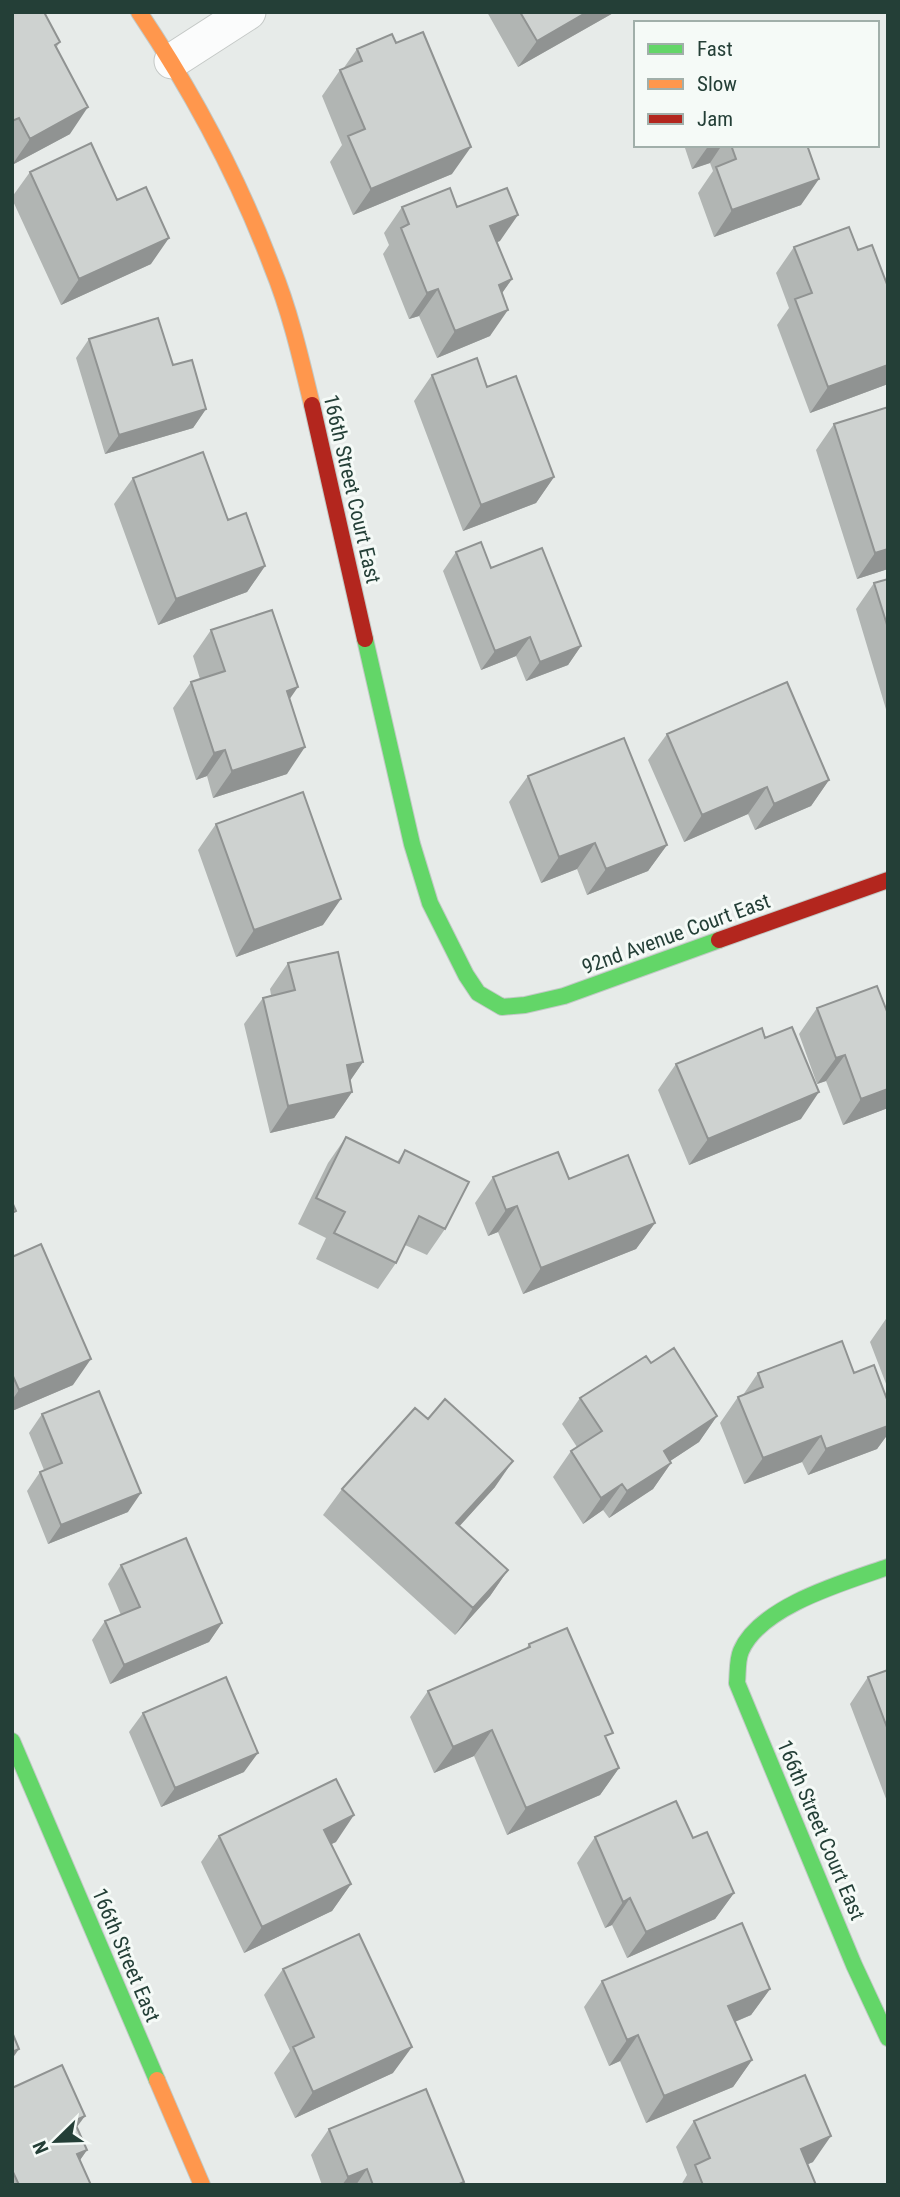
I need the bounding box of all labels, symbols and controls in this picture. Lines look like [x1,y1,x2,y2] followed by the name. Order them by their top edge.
[634,21,879,147] legend
[697,37,733,61] text: Fast
[697,72,737,96] text: Slow
[697,107,733,131] text: Jam
[319,392,385,586] street label: 166th Street Court East
[579,889,773,979] street label: 92nd Avenue Court East
[772,1736,870,1924] street label: 166th Street Court East
[87,1885,165,2025] street label: 166th Street East
[21,2106,91,2176] north arrow
[28,2138,54,2157] text: N

